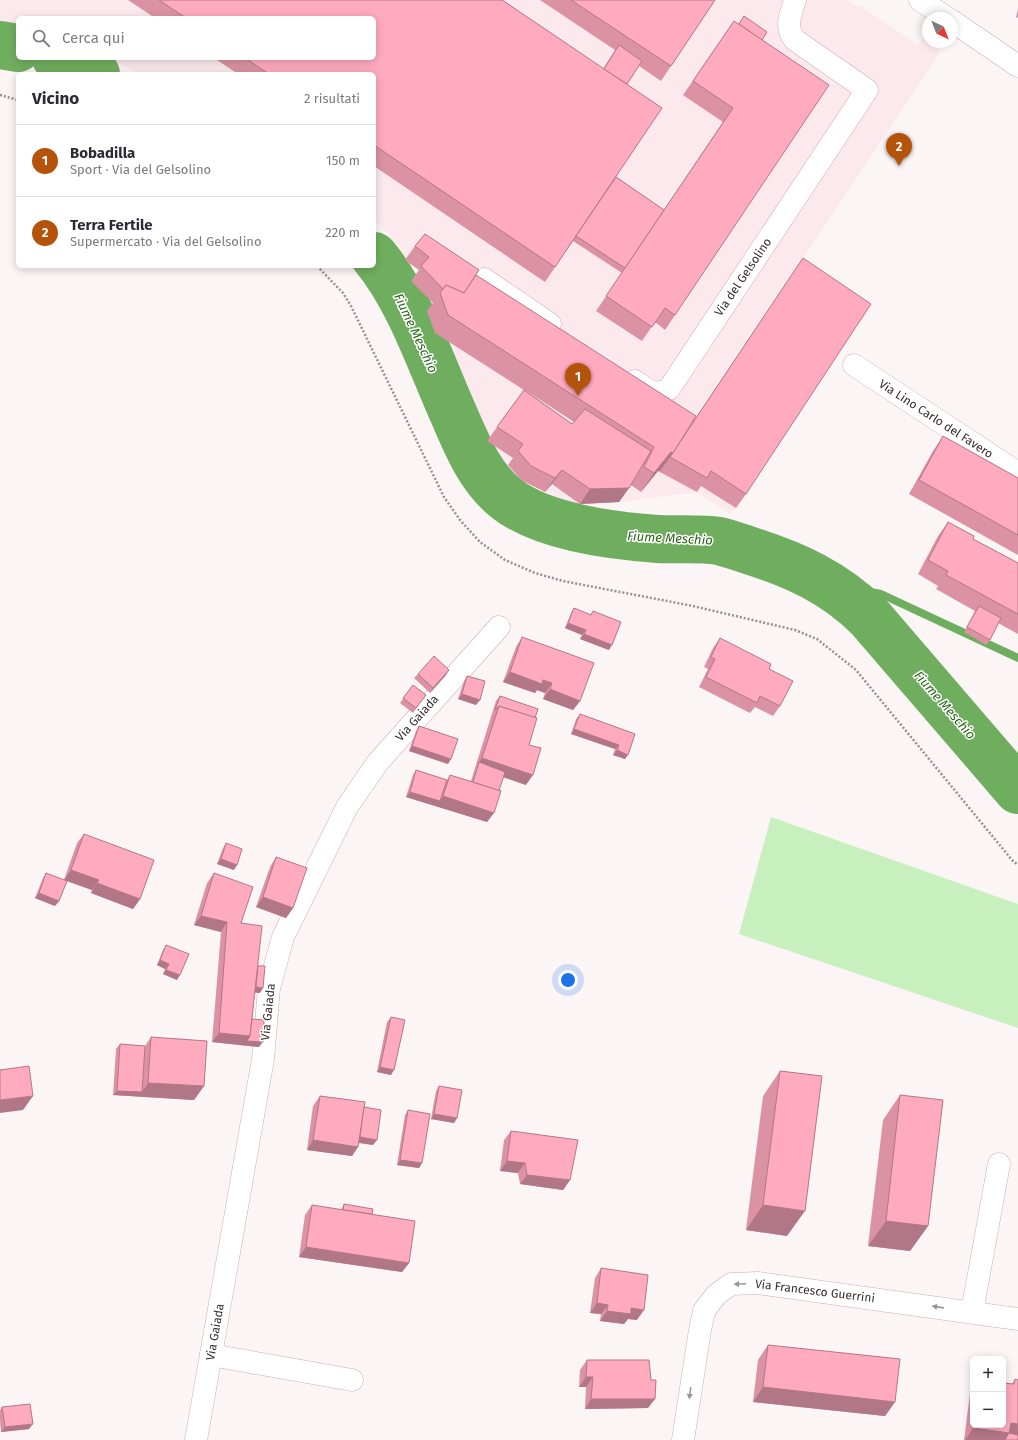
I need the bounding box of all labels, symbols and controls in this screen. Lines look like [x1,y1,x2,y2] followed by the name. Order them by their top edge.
[922,12,958,48] north arrow
[16,16,376,60] search box
[30,27,52,49] icon: search
[62,29,125,47] text: Cerca qui
[32,88,79,109] text: Vicino
[304,91,360,106] text: 2 risultati
[886,133,912,166] pin: 2
[70,144,135,162] text: Bobadilla
[42,153,48,168] text: 1
[326,153,360,168] text: 150 m
[70,162,211,177] text: Sport · Via del Gelsolino
[70,216,153,234] text: Terra Fertile
[42,225,48,240] text: 2
[325,225,360,240] text: 220 m
[70,234,262,249] text: Supermercato · Via del Gelsolino
[712,235,774,319] street label: Via del Gelsolino
[391,291,441,375] water label: Fiume Meschio
[565,363,591,396] pin: 1
[876,377,996,461] street label: Via Lino Carlo del Favero
[627,528,713,548] water label: Fiume Meschio
[911,668,979,742] water label: Fiume Meschio
[393,692,441,744] street label: Via Gaiada
[558,970,578,990] your location
[258,983,278,1041] street label: Via Gaiada
[754,1277,876,1305] street label: Via Francesco Guerrini
[733,1281,746,1287] one-way arrow
[203,1302,227,1362] street label: Via Gaiada
[932,1304,944,1310] one-way arrow
[970,1356,1006,1428] map controls
[970,1356,1006,1392] button: +
[687,1387,693,1399] one-way arrow
[970,1392,1006,1428] button: −

